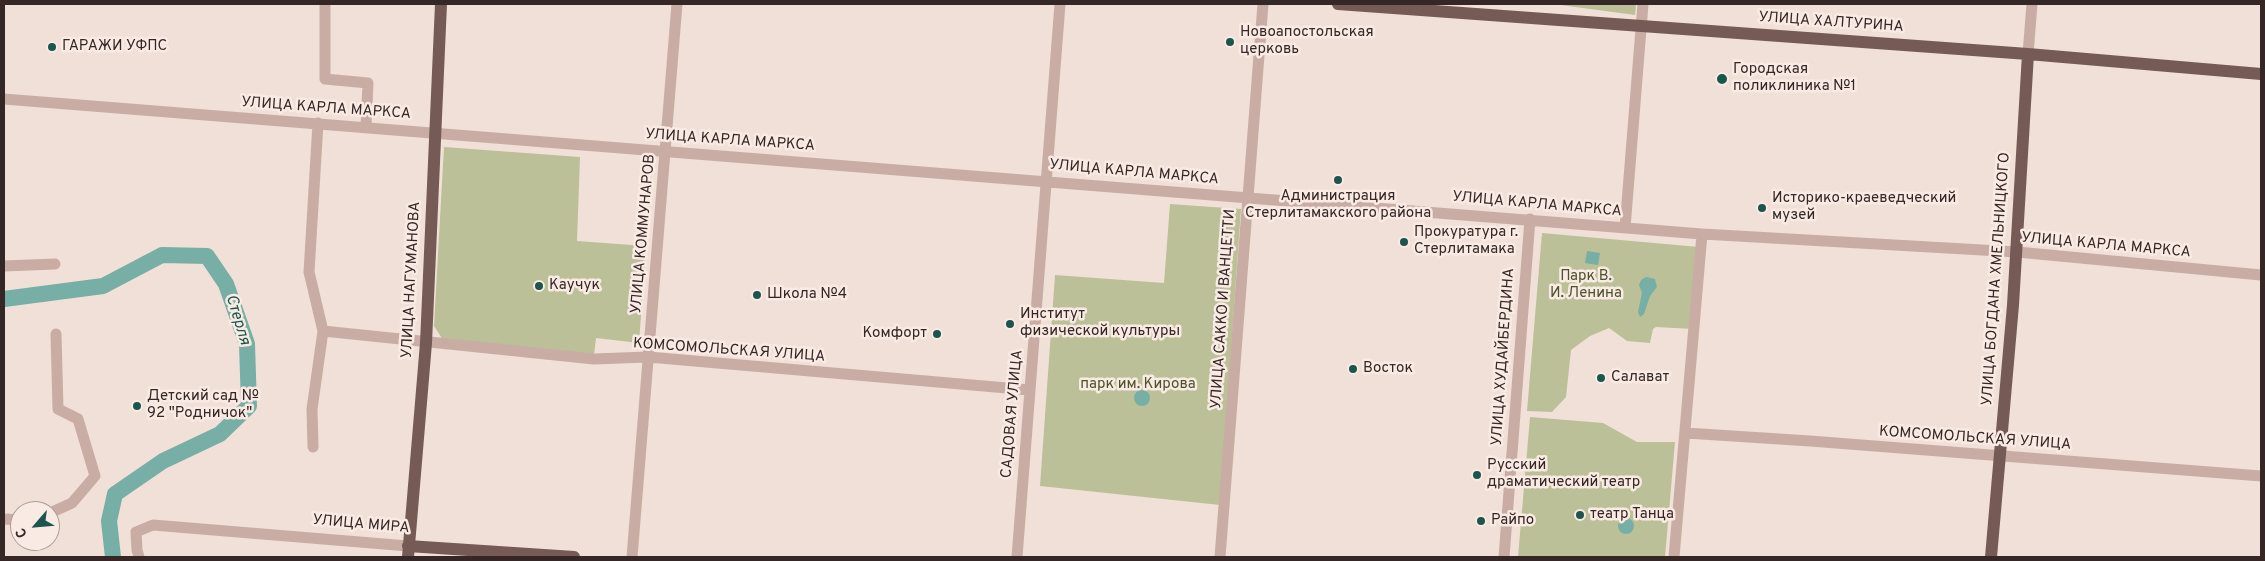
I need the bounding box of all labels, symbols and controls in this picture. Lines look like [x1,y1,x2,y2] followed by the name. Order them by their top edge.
[1758,9,1904,37] street label: УЛИЦА ХАЛТУРИНА
[1240,24,1374,59] place label: Новоапостольская церковь
[1224,36,1236,48] marker: Новоапостольская церковь
[62,38,167,56] place label: ГАРАЖИ УФПС
[46,41,58,53] marker: ГАРАЖИ УФПС
[1733,61,1856,96] place label: Городская поликлиника №1
[1715,72,1729,86] marker: Городская поликлиника №1
[241,94,411,124] street label: УЛИЦА КАРЛА МАРКСА
[645,126,815,156] street label: УЛИЦА КАРЛА МАРКСА
[1979,152,2015,406] street label: УЛИЦА БОГДАНА ХМЕЛЬНИЦКОГО
[628,153,660,315] street label: УЛИЦА КОММУНАРОВ
[1048,157,1220,189] street label: УЛИЦА КАРЛА МАРКСА
[1332,174,1344,186] marker: Администрация Стерлитамакского района
[1245,188,1431,223] place label: Администрация Стерлитамакского района
[1451,189,1623,221] street label: УЛИЦА КАРЛА МАРКСА
[1772,190,1956,225] place label: Историко-краеведческий музей
[399,201,425,359] street label: УЛИЦА НАГУМАНОВА
[1756,202,1768,214] marker: Историко-краеведческий музей
[1208,208,1240,410] street label: УЛИЦА САККО И ВАНЦЕТТИ
[1414,224,1518,259] place label: Прокуратура г. Стерлитамака
[2020,230,2192,262] street label: УЛИЦА КАРЛА МАРКСА
[1398,236,1410,248] marker: Прокуратура г. Стерлитамака
[1489,268,1519,446] street label: УЛИЦА ХУДАЙБЕРДИНА
[1550,268,1622,303] park label: Парк В. И. Ленина
[549,277,600,295] place label: Каучук
[533,280,545,292] marker: Каучук
[767,286,847,304] place label: Школа №4
[751,289,763,301] marker: Школа №4
[220,293,254,347] water label: Стерля
[1020,306,1180,341] place label: Институт физической культуры
[1004,318,1016,330] marker: Институт физической культуры
[863,325,927,343] place label: Комфорт
[931,328,943,340] marker: Комфорт
[632,335,826,367] street label: КОМСОМОЛЬСКАЯ УЛИЦА
[998,349,1028,479] street label: САДОВАЯ УЛИЦА
[1363,360,1413,378] place label: Восток
[1347,363,1359,375] marker: Восток
[1611,369,1669,387] place label: Салават
[1595,372,1607,384] marker: Салават
[1080,376,1196,394] park label: парк им. Кирова
[147,388,259,423] place label: Детский сад № 92 "Родничок"
[131,400,143,412] marker: Детский сад № 92 "Родничок"
[1878,423,2072,455] street label: КОМСОМОЛЬСКАЯ УЛИЦА
[1487,457,1640,492] place label: Русский драматический театр
[1471,469,1483,481] marker: Русский драматический театр
[10,501,60,551] north arrow
[1590,506,1674,524] place label: театр Танца
[1574,509,1586,521] marker: театр Танца
[312,512,410,538] street label: УЛИЦА МИРА
[1491,512,1534,530] place label: Райпо
[1475,515,1487,527] marker: Райпо
[12,525,32,540] text: С

